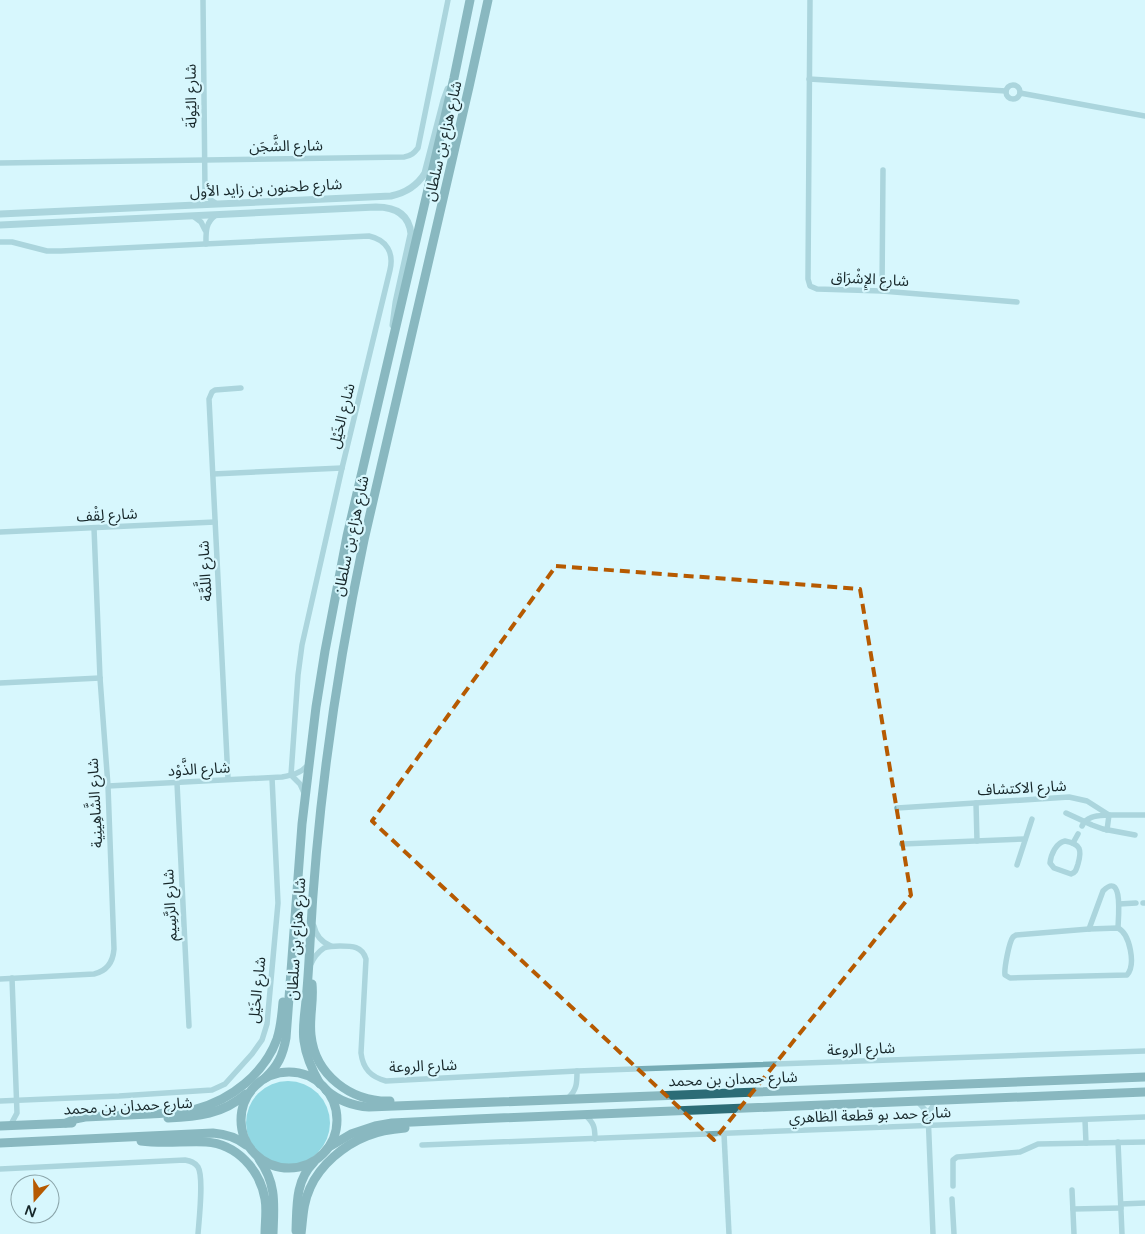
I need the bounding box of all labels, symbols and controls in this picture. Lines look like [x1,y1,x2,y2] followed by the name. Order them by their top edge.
[181,63,204,128] street label: شارع اليُولَة
[420,79,469,204] street label: شارع هزاع بن سلطان
[249,134,323,159] street label: شارع الشَّجَن
[189,175,343,204] street label: شارع طحنون بن زايد الأول
[830,267,910,293] street label: شارع الإِشْرَاق
[325,381,362,451] street label: شارع الخَيْل
[329,474,376,599] street label: شارع هزاع بن سلطان
[76,504,138,529] street label: شارع لِقْف
[191,540,219,602] street label: شارع اللَّمَّة
[167,755,231,783] street label: شارع الذَّوْد
[81,757,109,849] street label: شارع الشَّاهِينِية
[977,777,1067,802] street label: شارع الاكتشاف
[159,868,184,941] street label: شارع الرَّسِيم
[283,877,312,1001] street label: شارع هزاع بن سلطان
[245,956,272,1024] street label: شارع الخَيْل
[827,1039,896,1062] street label: شارع الروعة
[389,1056,458,1079] street label: شارع الروعة
[668,1068,798,1093] street label: شارع حمدان بن محمد
[63,1094,193,1121] street label: شارع حمدان بن محمد
[789,1103,952,1130] street label: شارع حمد بو قطعة الظاهري
[10,1174,60,1224] north arrow
[23,1201,39,1221] text: N

